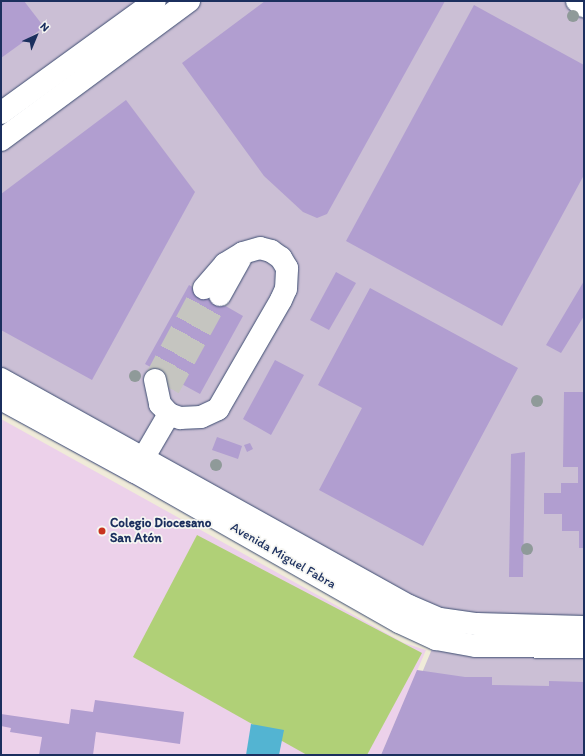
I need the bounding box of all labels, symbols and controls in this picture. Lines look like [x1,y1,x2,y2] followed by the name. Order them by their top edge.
[16,16,56,56] north arrow
[37,20,52,34] text: N
[110,516,212,547] place label: Colegio Diocesano San Atón
[228,520,338,592] street label: Avenida Miguel Fabra
[97,526,107,536] marker: Colegio Diocesano San Atón

